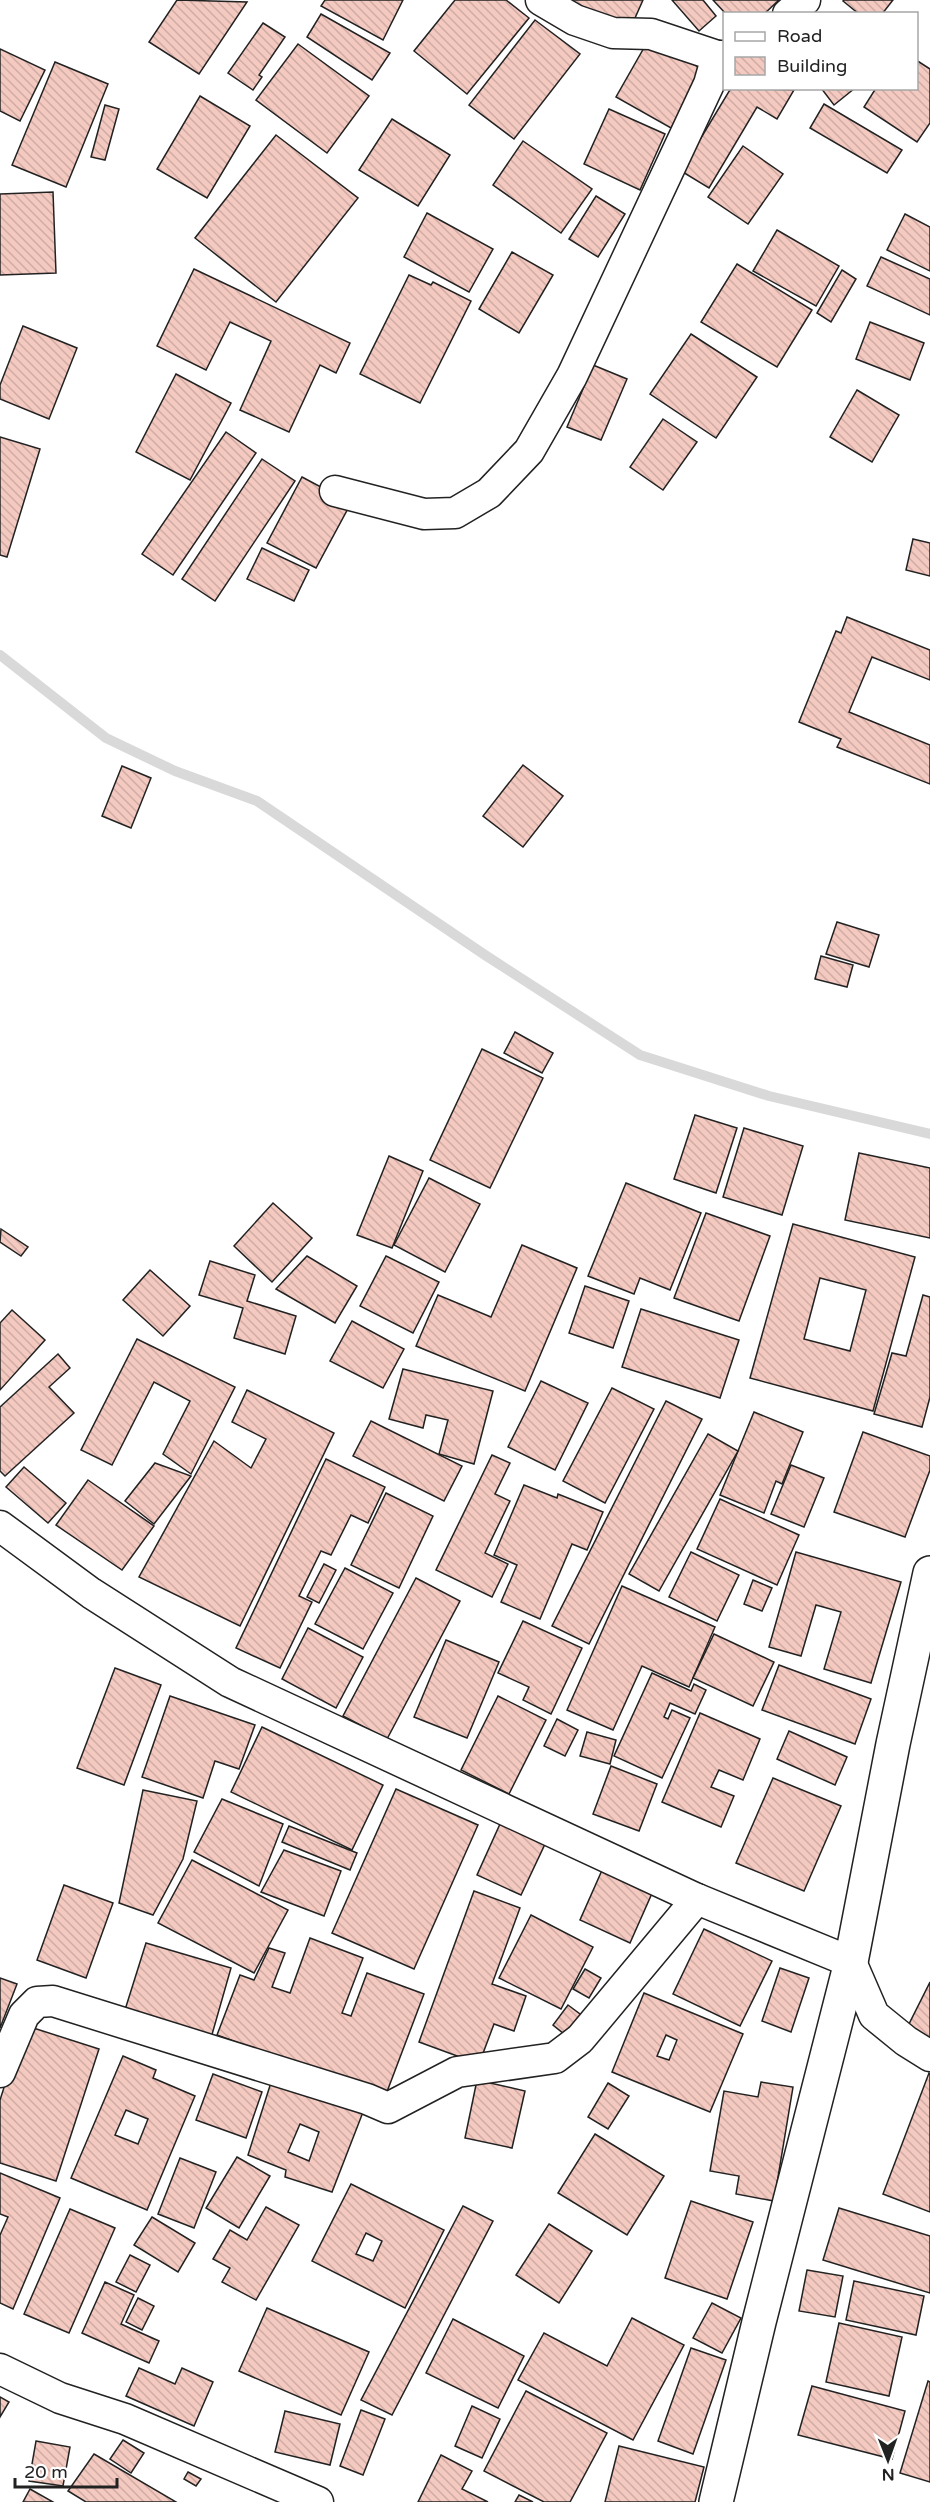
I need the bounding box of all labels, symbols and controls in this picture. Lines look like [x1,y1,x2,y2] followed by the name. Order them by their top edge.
[723,12,918,90] legend
[777,25,822,47] text: Road
[777,55,847,77] text: Building
[858,2430,918,2490] north arrow
[15,2451,117,2489] scale bar
[24,2461,68,2483] text: 20 m
[882,2464,895,2484] text: N

